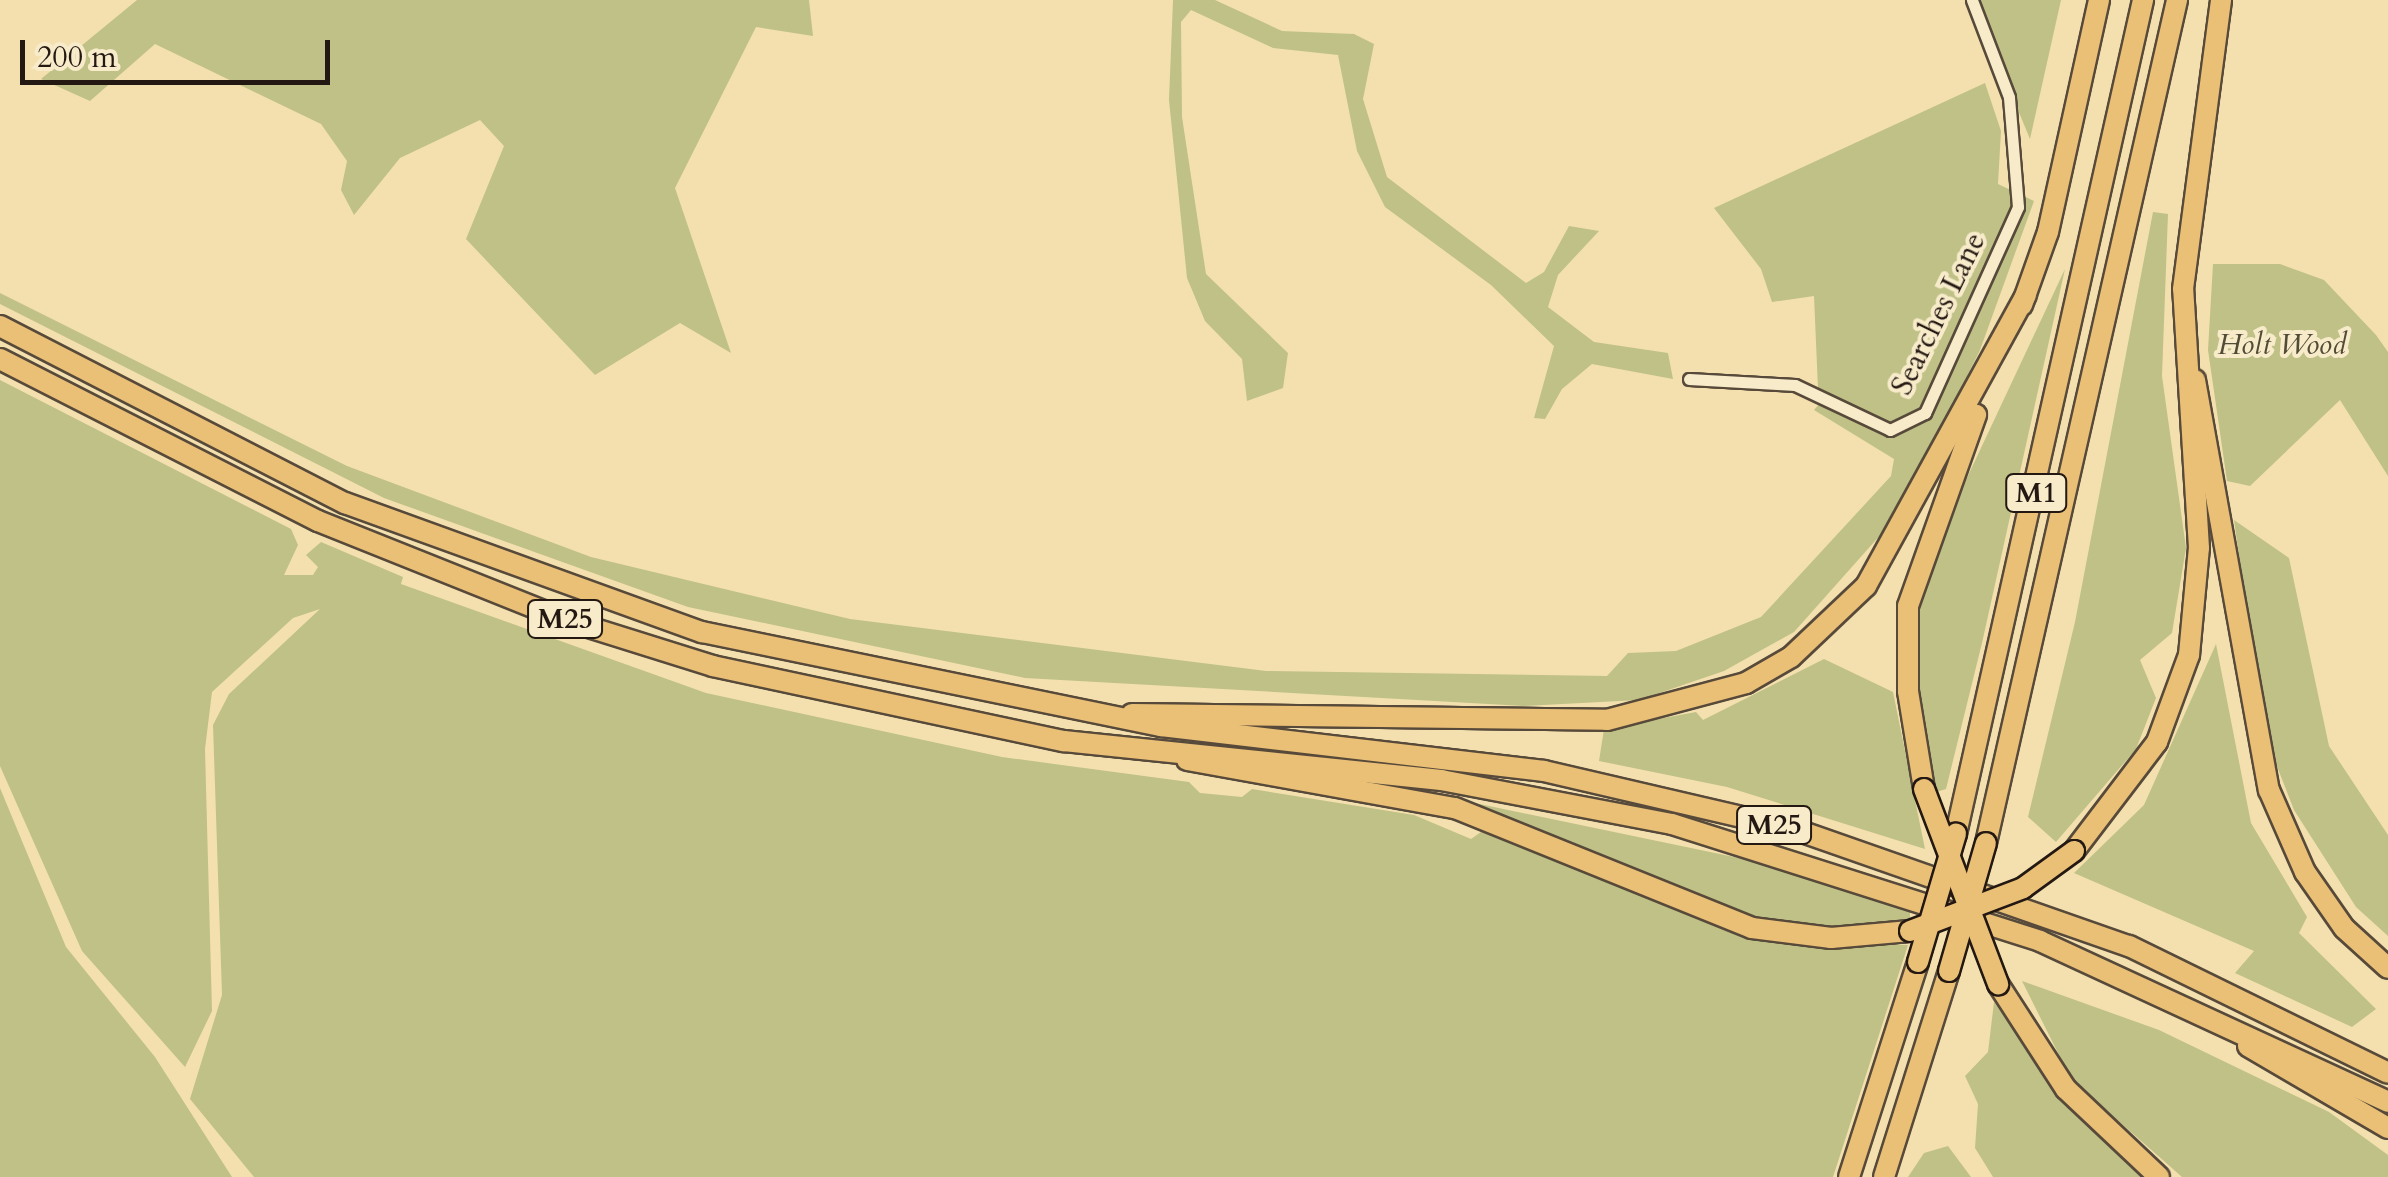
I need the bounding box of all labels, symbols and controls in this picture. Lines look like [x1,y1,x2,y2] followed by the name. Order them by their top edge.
[25,20,335,82] scale bar
[37,37,117,78] text: 200 m
[1884,227,1994,401] street label: Searches Lane
[2218,327,2346,363] park label: Holt Wood
[2004,470,2068,516] road number: M1
[525,596,605,642] road number: M25
[1734,802,1814,848] road number: M25

